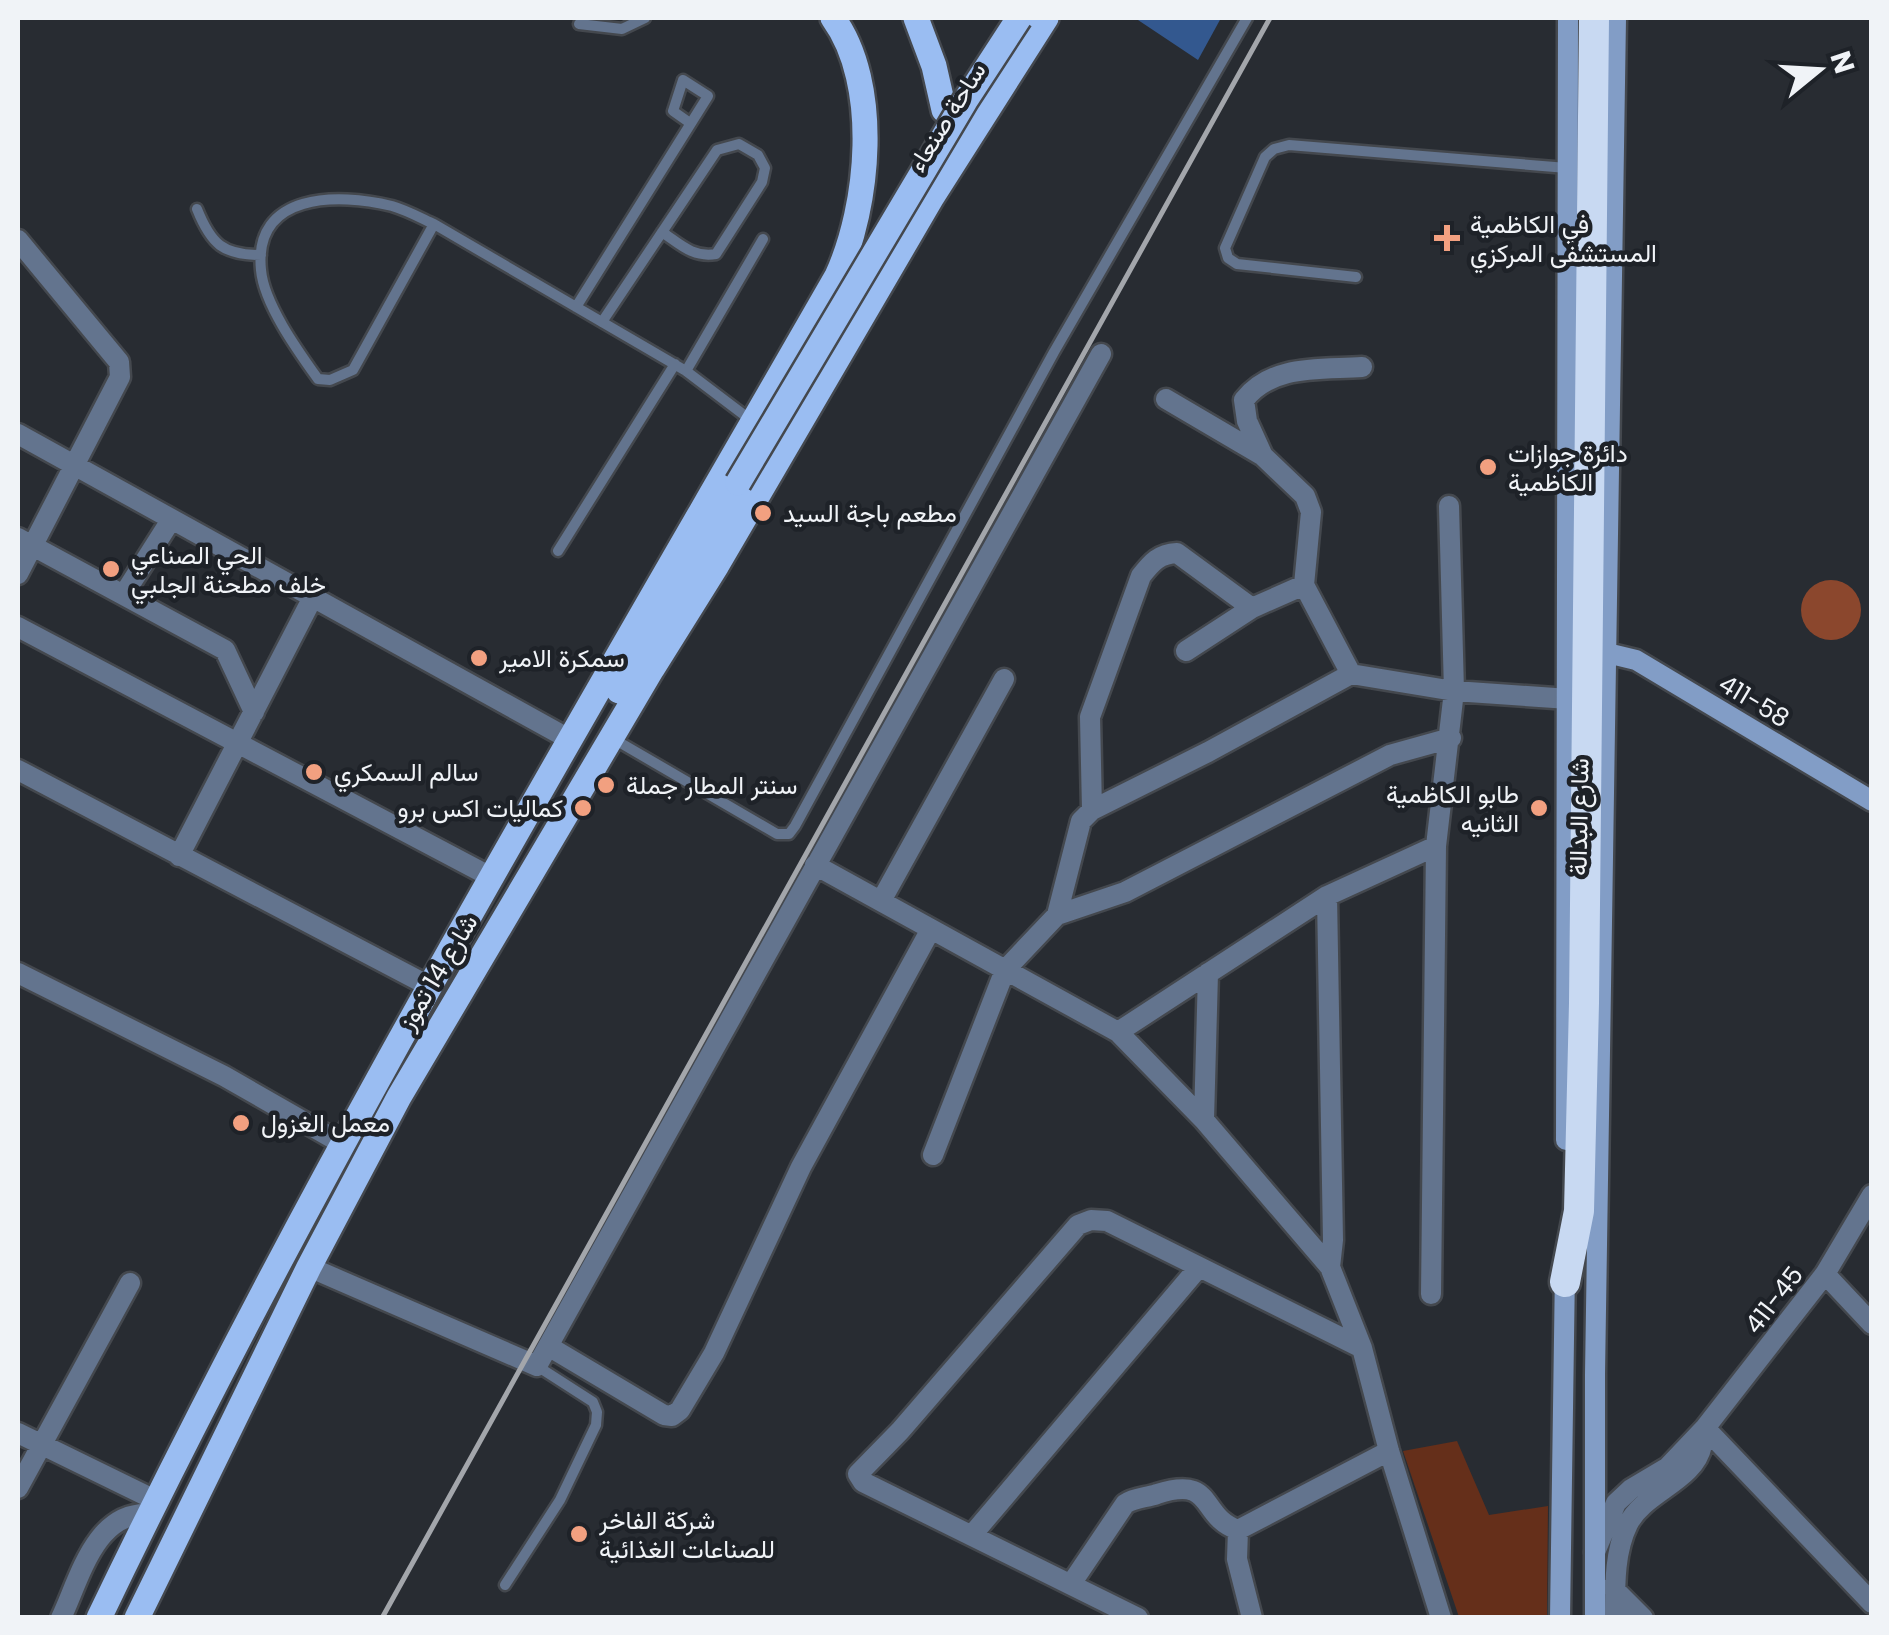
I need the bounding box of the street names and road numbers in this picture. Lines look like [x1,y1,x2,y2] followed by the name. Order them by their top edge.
[900,56,994,178] street label: ساحة صنعاء
[1712,666,1796,736] street label: 411-58
[1560,758,1598,876] street label: شارع البدالة
[389,908,486,1037] street label: شارع 14 تموز
[1737,1259,1811,1341] street label: 411-45

